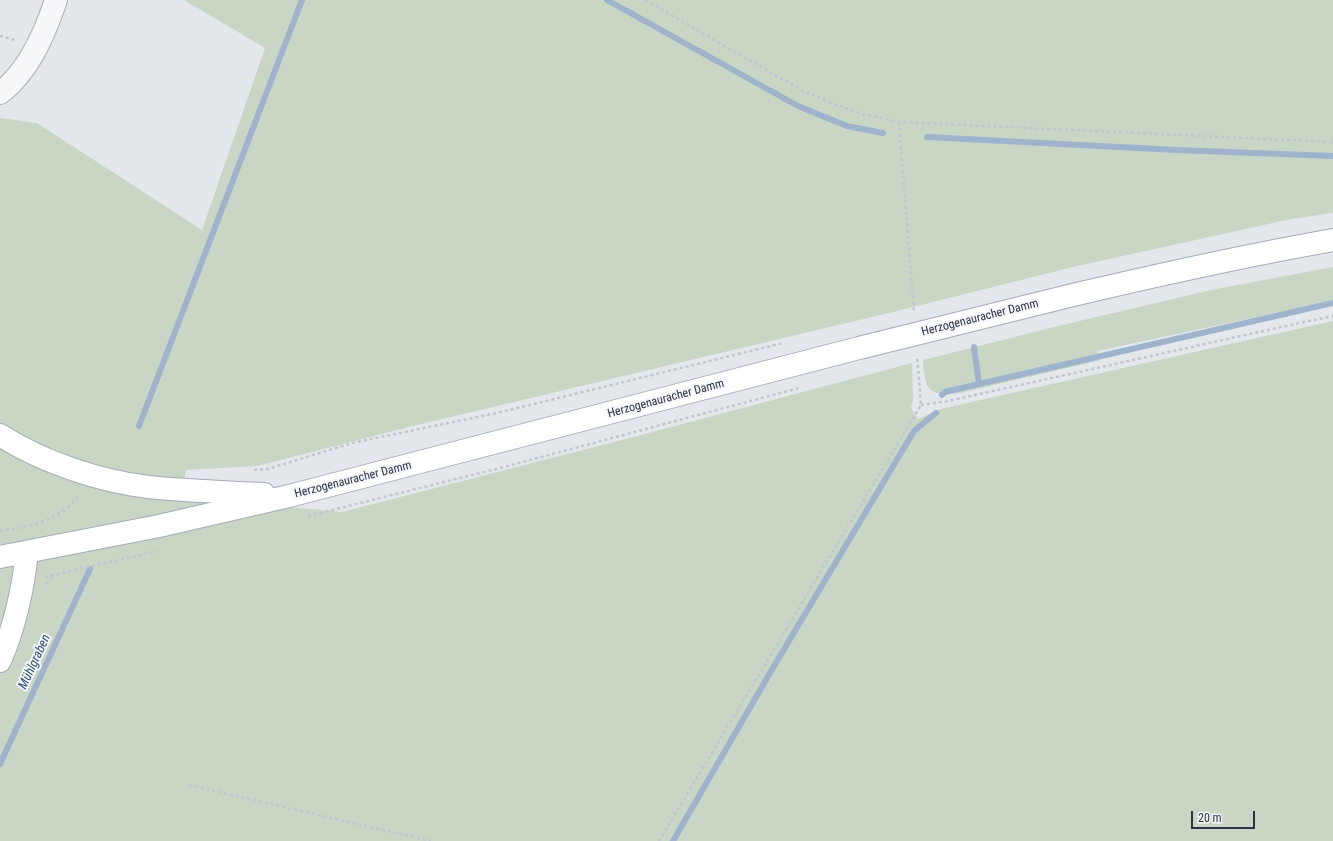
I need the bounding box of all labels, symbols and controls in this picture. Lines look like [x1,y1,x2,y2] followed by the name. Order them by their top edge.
[920,296,1040,340] street label: Herzogenauracher Damm
[606,377,726,421] street label: Herzogenauracher Damm
[293,458,413,502] street label: Herzogenauracher Damm
[16,632,54,692] water label: Mühlgraben
[1193,803,1257,829] scale bar
[1198,811,1222,825] text: 20 m

